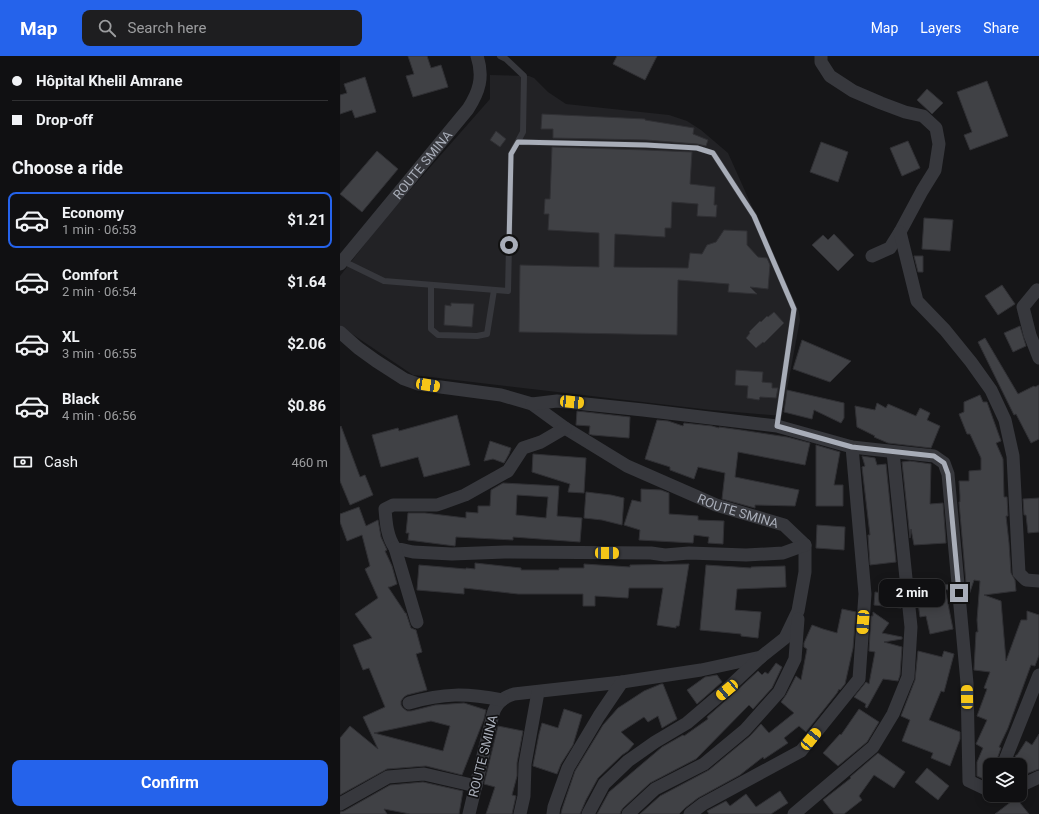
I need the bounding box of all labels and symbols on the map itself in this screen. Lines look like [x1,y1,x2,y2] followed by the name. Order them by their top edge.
[390,127,455,202] street label: ROUTE SMINA
[500,236,518,254] route start
[415,377,441,393] car
[559,395,585,409] car
[695,490,781,531] street label: ROUTE SMINA
[595,547,619,559] car
[879,579,945,607] callout: 2 min
[950,584,968,602] route end
[856,610,870,634] car
[714,678,740,702] car
[961,685,973,709] car
[466,713,501,799] street label: ROUTE SMINA
[799,726,823,752] car

